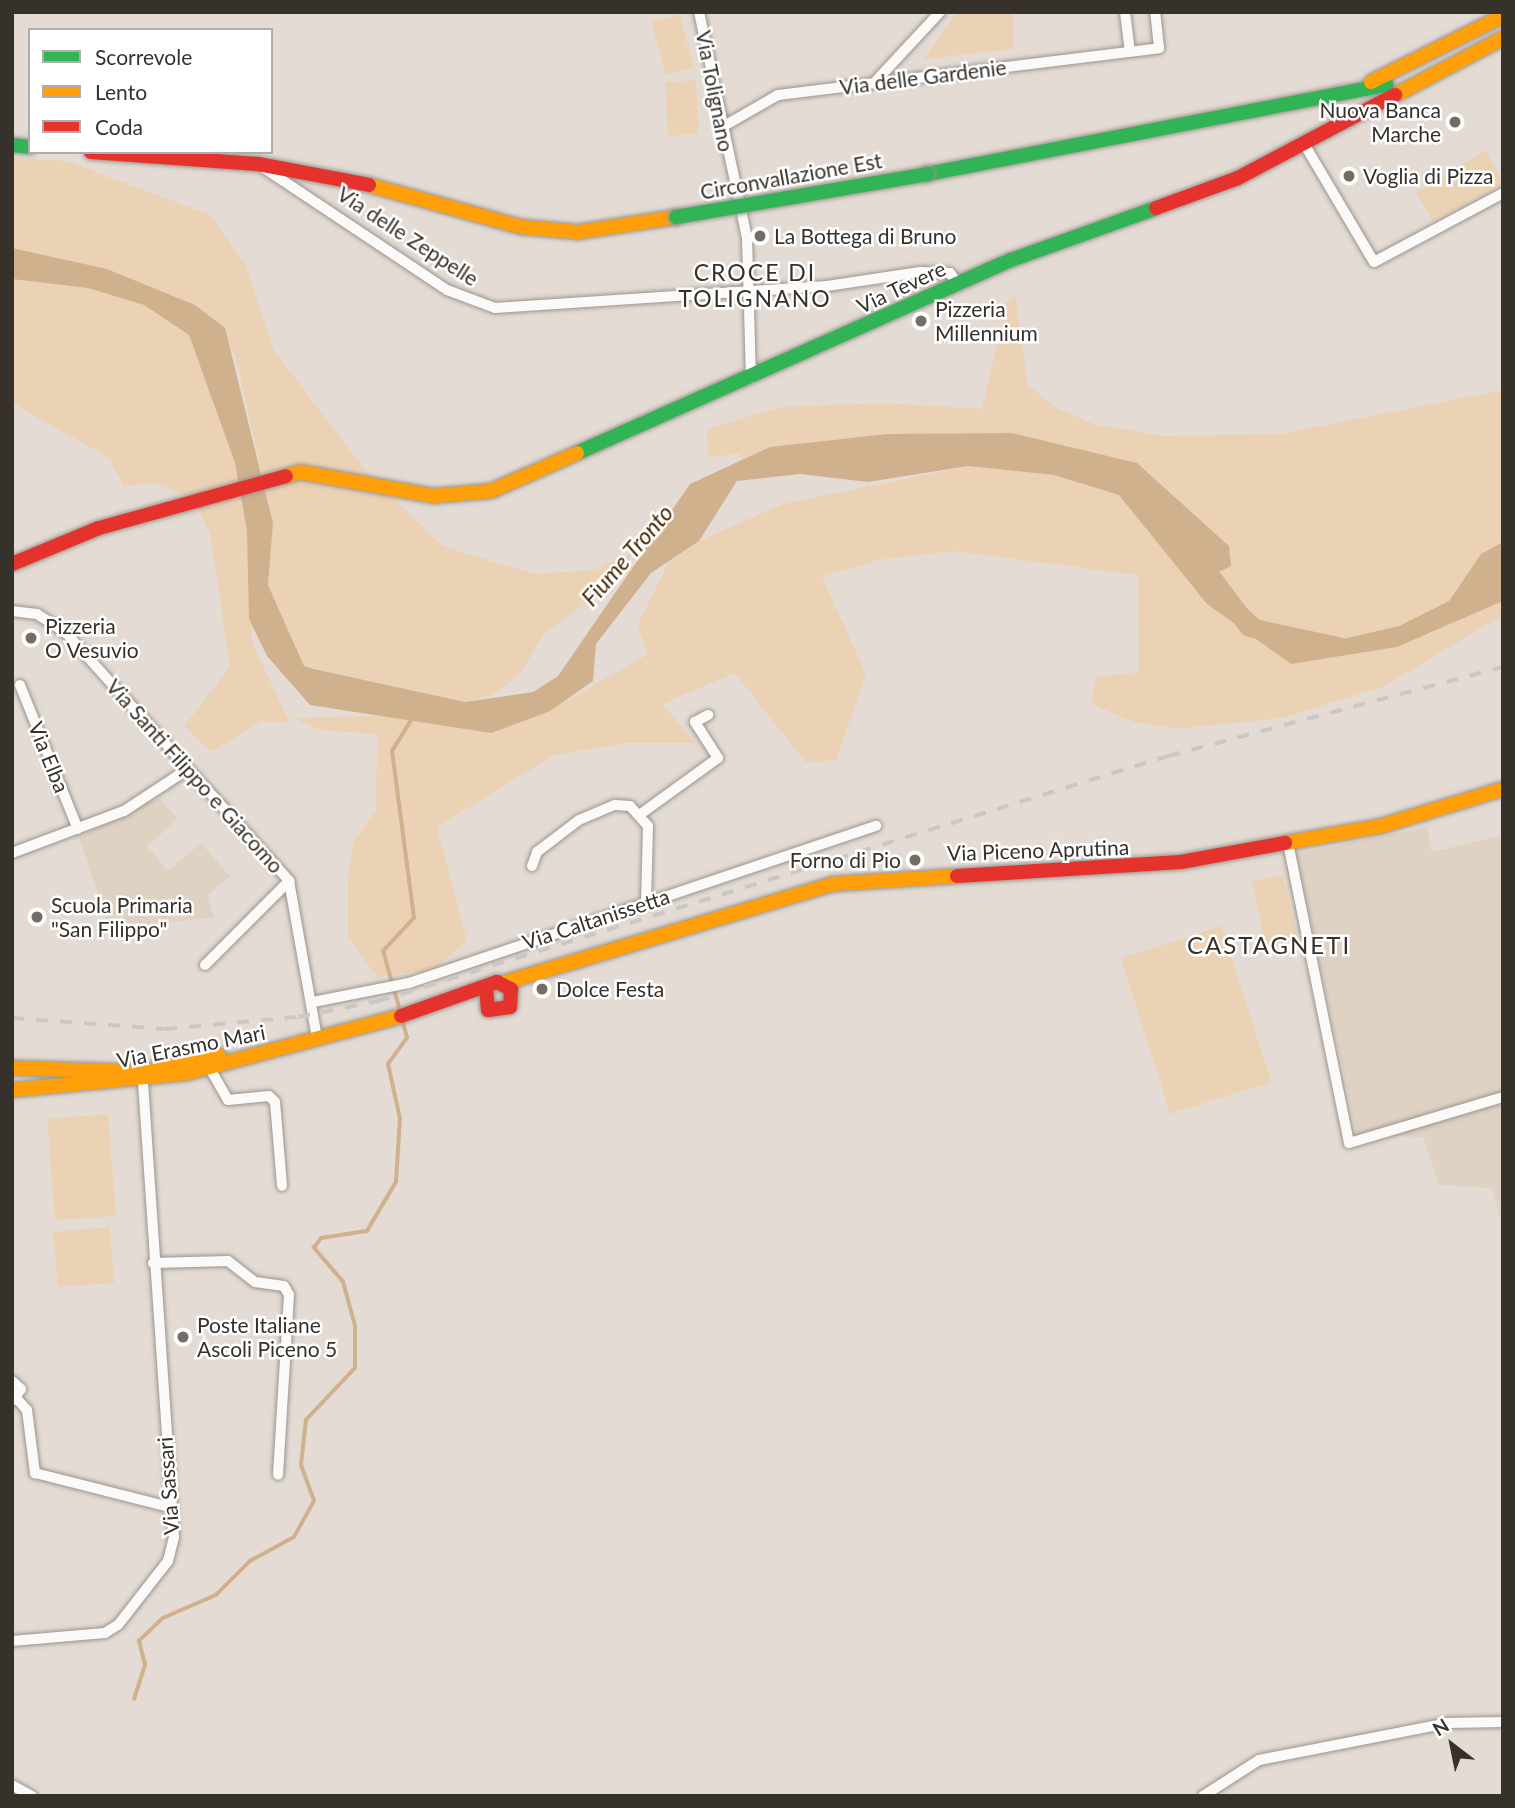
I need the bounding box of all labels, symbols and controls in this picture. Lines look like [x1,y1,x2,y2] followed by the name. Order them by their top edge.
[28,28,273,154] legend
[691,28,739,154] street label: Via Tolignano
[95,44,192,69] text: Scorrevole
[838,54,1008,100] street label: Via delle Gardenie
[95,79,147,104] text: Lento
[1319,97,1441,147] place label: Nuova Banca Marche
[95,114,143,139] text: Coda
[1447,114,1463,130] marker: Nuova Banca Marche
[698,148,884,204] street label: Circonvallazione Est
[1363,163,1493,189] place label: Voglia di Pizza
[1341,168,1357,184] marker: Voglia di Pizza
[333,181,483,291] street label: Via delle Zeppelle
[774,223,956,249] place label: La Bottega di Bruno
[752,228,768,244] marker: La Bottega di Bruno
[852,255,950,319] street label: Via Tevere
[679,258,831,312] district label: CROCE DI TOLIGNANO
[935,296,1038,346] place label: Pizzeria Millennium
[913,313,929,329] marker: Pizzeria Millennium
[575,499,679,611] water label: Fiume Tronto
[45,613,139,663] place label: Pizzeria O Vesuvio
[23,630,39,646] marker: Pizzeria O Vesuvio
[101,674,289,878] street label: Via Santi Filippo e Giacomo
[23,718,75,796] street label: Via Elba
[946,834,1130,866] street label: Via Piceno Aprutina
[790,847,901,873] place label: Forno di Pio
[907,852,923,868] marker: Forno di Pio
[519,883,673,955] street label: Via Caltanissetta
[51,892,193,942] place label: Scuola Primaria "San Filippo"
[29,909,45,925] marker: Scuola Primaria "San Filippo"
[1188,931,1350,959] district label: CASTAGNETI
[556,976,664,1002] place label: Dolce Festa
[534,981,550,997] marker: Dolce Festa
[115,1019,267,1073] street label: Via Erasmo Mari
[197,1312,337,1362] place label: Poste Italiane Ascoli Piceno 5
[175,1329,191,1345] marker: Poste Italiane Ascoli Piceno 5
[152,1436,184,1536] street label: Via Sassari
[1417,1710,1487,1780] north arrow
[1428,1713,1453,1740] text: N

